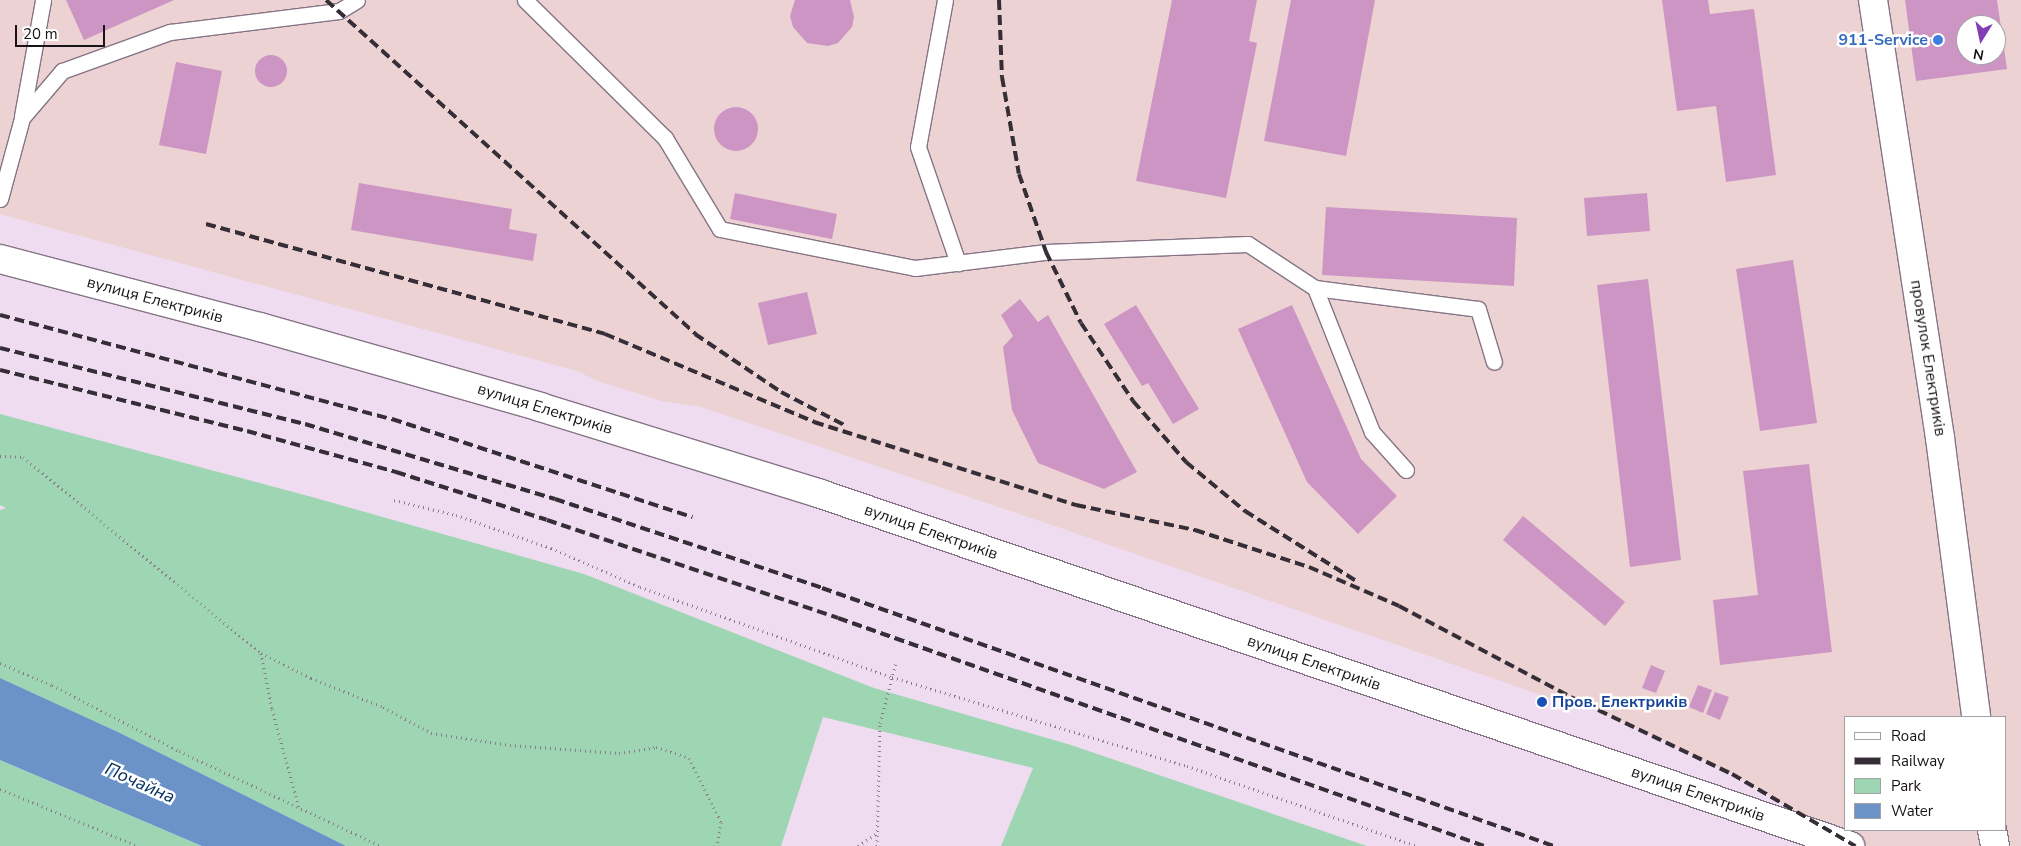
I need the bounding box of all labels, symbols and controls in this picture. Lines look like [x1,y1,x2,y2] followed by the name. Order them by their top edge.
[18,15,108,47] scale bar
[1956,15,2006,65] north arrow
[23,24,58,44] text: 20 m
[1838,30,1928,50] place label: 911-Service
[1932,34,1944,46] marker: 911-Service
[1972,44,1985,65] text: N
[85,273,225,327] street label: вулиця Електриків
[1906,279,1950,437] street label: провулок Електриків
[475,379,615,439] street label: вулиця Електриків
[862,500,1000,564] street label: вулиця Електриків
[1245,631,1383,695] street label: вулиця Електриків
[1552,692,1687,712] place label: Пров. Електриків
[1536,696,1548,708] marker: Пров. Електриків
[1844,716,2006,831] legend
[1891,726,1926,746] text: Road
[1891,751,1945,771] text: Railway
[102,758,178,808] water label: Почайна
[1629,762,1767,826] street label: вулиця Електриків
[1891,776,1921,796] text: Park
[1891,801,1933,821] text: Water

